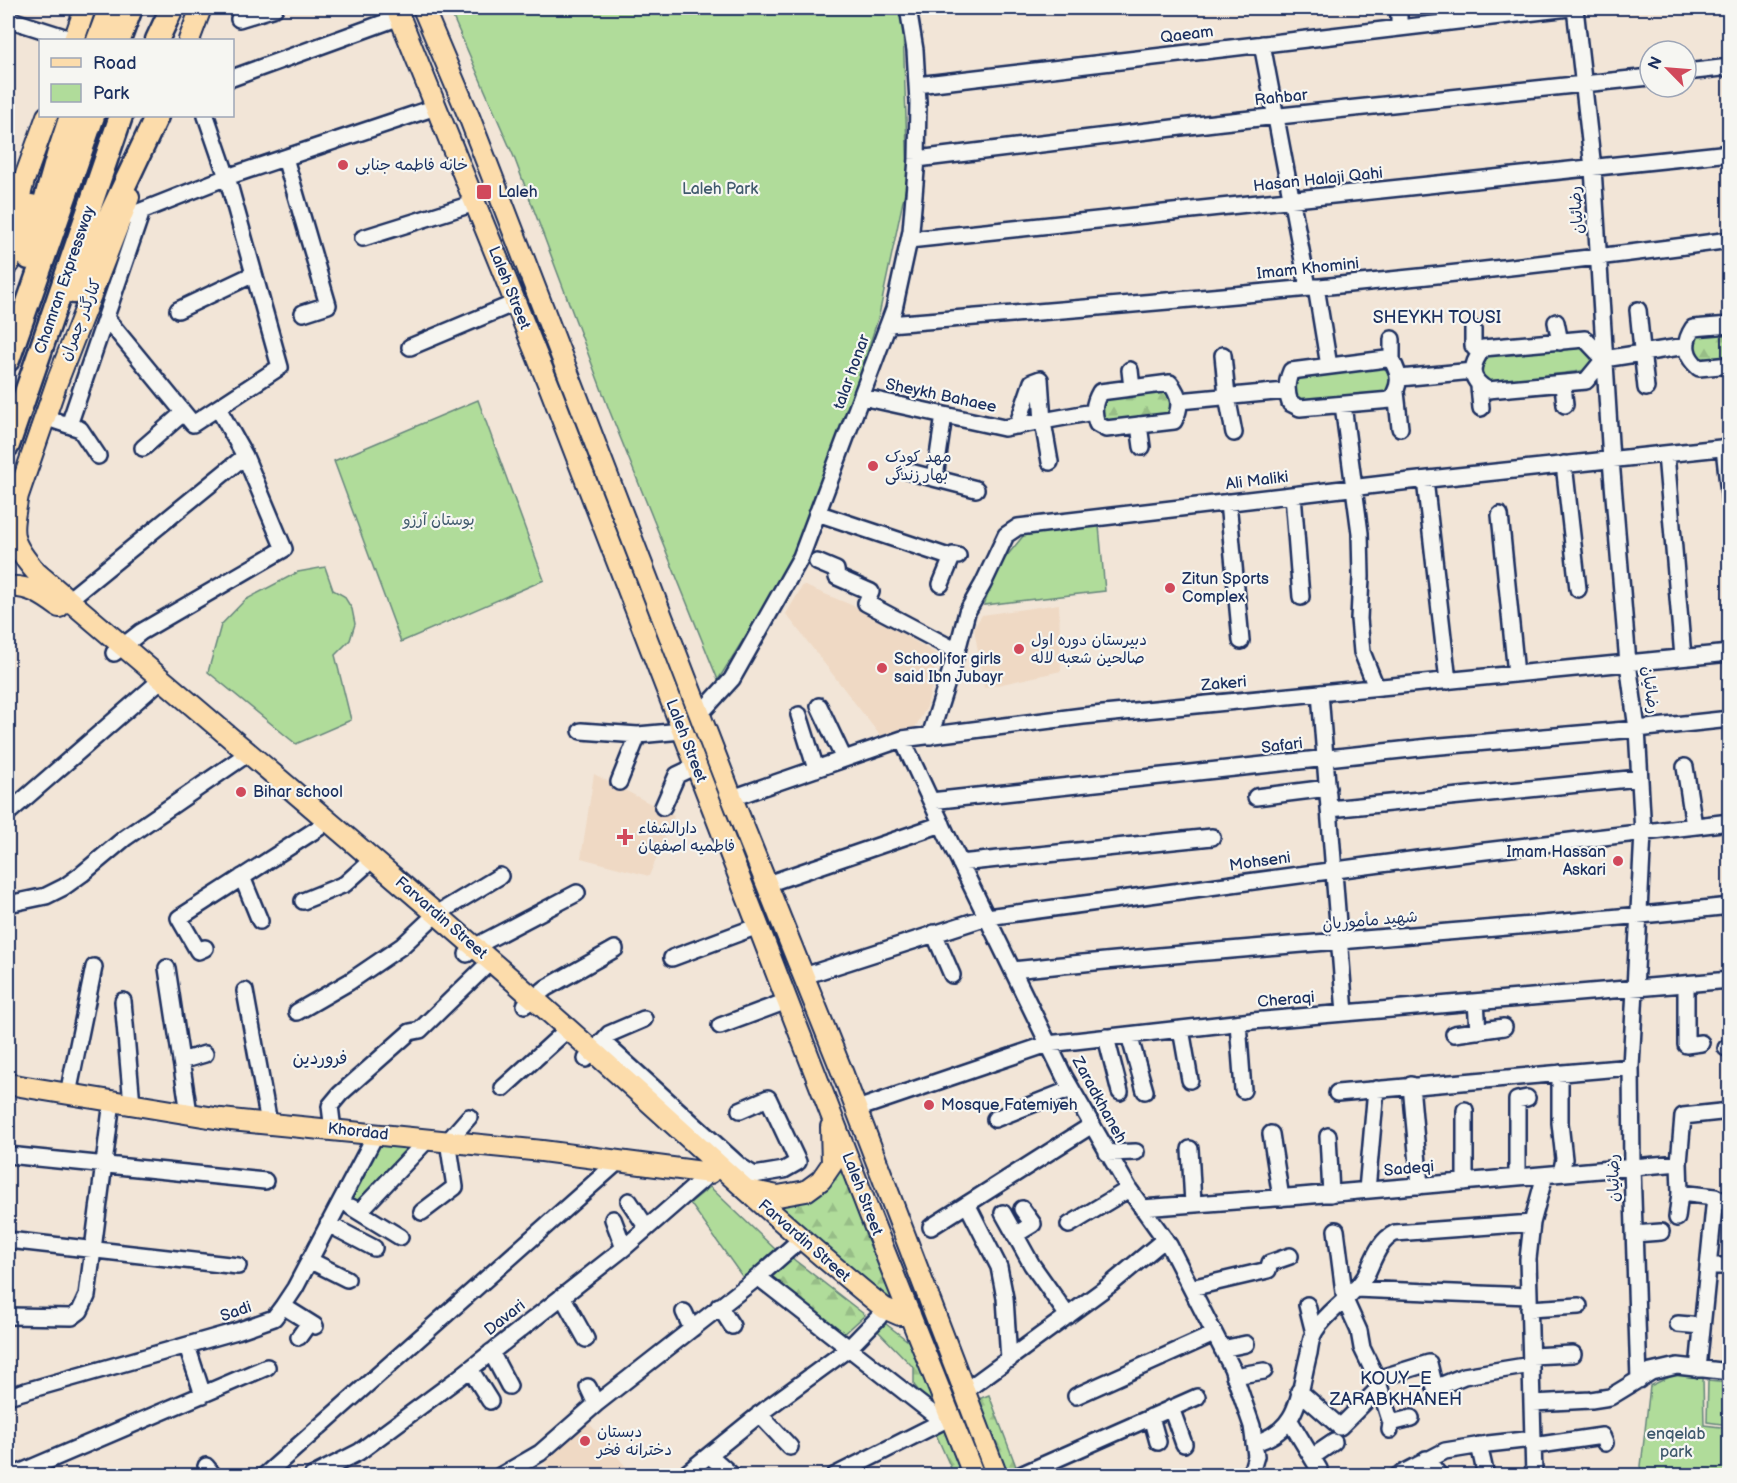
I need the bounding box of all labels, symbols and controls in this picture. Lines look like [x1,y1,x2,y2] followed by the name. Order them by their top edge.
[1159,22,1215,48] street label: Qaeam
[39,39,234,117] legend
[1638,39,1698,99] north arrow
[93,53,137,74] text: Road
[1645,54,1667,73] text: N
[93,83,129,104] text: Park
[1254,86,1309,110] street label: Rahbar
[355,156,468,175] place label: خانه فاطمه جنابی
[336,158,350,172] marker: خانه فاطمه جنابی
[1252,164,1384,196] street label: Hasan Halaji Qahi
[682,180,758,199] park label: Laleh Park
[475,183,493,201] marker: Laleh
[498,183,538,202] place label: Laleh
[1566,185,1588,235] street label: رضائیان
[31,203,100,357] street label: Chamran Expressway
[484,244,534,332] street label: Laleh Street
[1256,254,1360,284] street label: Imam Khomini
[55,276,106,364] street label: کنارگذر چمران
[1373,307,1501,328] district label: SHEYKH TOUSI
[830,332,874,412] street label: talar honar
[884,375,999,417] street label: Sheykh Bahaee
[885,448,952,485] place label: مهد کودک بهار زندگی
[866,459,880,473] marker: مهد کودک بهار زندگی
[1224,468,1290,494] street label: Ali Maliki
[401,511,475,530] park label: بوستان آرزو
[1181,570,1269,607] place label: Zitun Sports Complex
[1163,581,1177,595] marker: Zitun Sports Complex
[1031,631,1147,668] place label: دبیرستان دوره اول صالحین شعبه لاله
[1012,642,1026,656] marker: دبیرستان دوره اول صالحین شعبه لاله
[894,650,1003,687] place label: School for girls said Ibn Jubayr
[875,661,889,675] marker: School for girls said Ibn Jubayr
[1637,665,1663,715] street label: رضائیان
[1200,673,1247,696] street label: Zakeri
[661,697,711,785] street label: Laleh Street
[1260,734,1304,758] street label: Safari
[253,783,343,802] place label: Bihar school
[234,785,248,799] marker: Bihar school
[638,819,735,856] place label: دارالشفاء فاطمیه اصفهان
[616,828,634,846] marker: دارالشفاء فاطمیه اصفهان
[1507,843,1606,880] place label: Imam Hassan Askari
[1228,848,1292,876] street label: Mohseni
[1611,854,1625,868] marker: Imam Hassan Askari
[391,873,491,963] street label: Farvardin Street
[1322,907,1418,935] street label: شهید مأموریان
[1257,988,1315,1012] street label: Cheraqi
[292,1048,348,1069] district label: فروردین
[1067,1053,1131,1147] street label: Zaradkhaneh
[941,1096,1078,1115] place label: Mosque Fatemiyeh
[922,1098,936,1112] marker: Mosque Fatemiyeh
[327,1119,389,1145] street label: Khordad
[837,1150,887,1238] street label: Laleh Street
[1604,1154,1624,1202] street label: رضائیان
[1383,1157,1435,1181] street label: Sadeqi
[754,1196,854,1286] street label: Farvardin Street
[481,1296,529,1340] street label: Davari
[218,1298,254,1326] street label: Sadi
[1329,1368,1462,1410] district label: KOUY_E ZARABKHANEH
[595,1423,672,1460] place label: دبستان دخترانه فخر
[1647,1425,1705,1462] park label: enqelab park
[578,1434,592,1448] marker: دبستان دخترانه فخر

